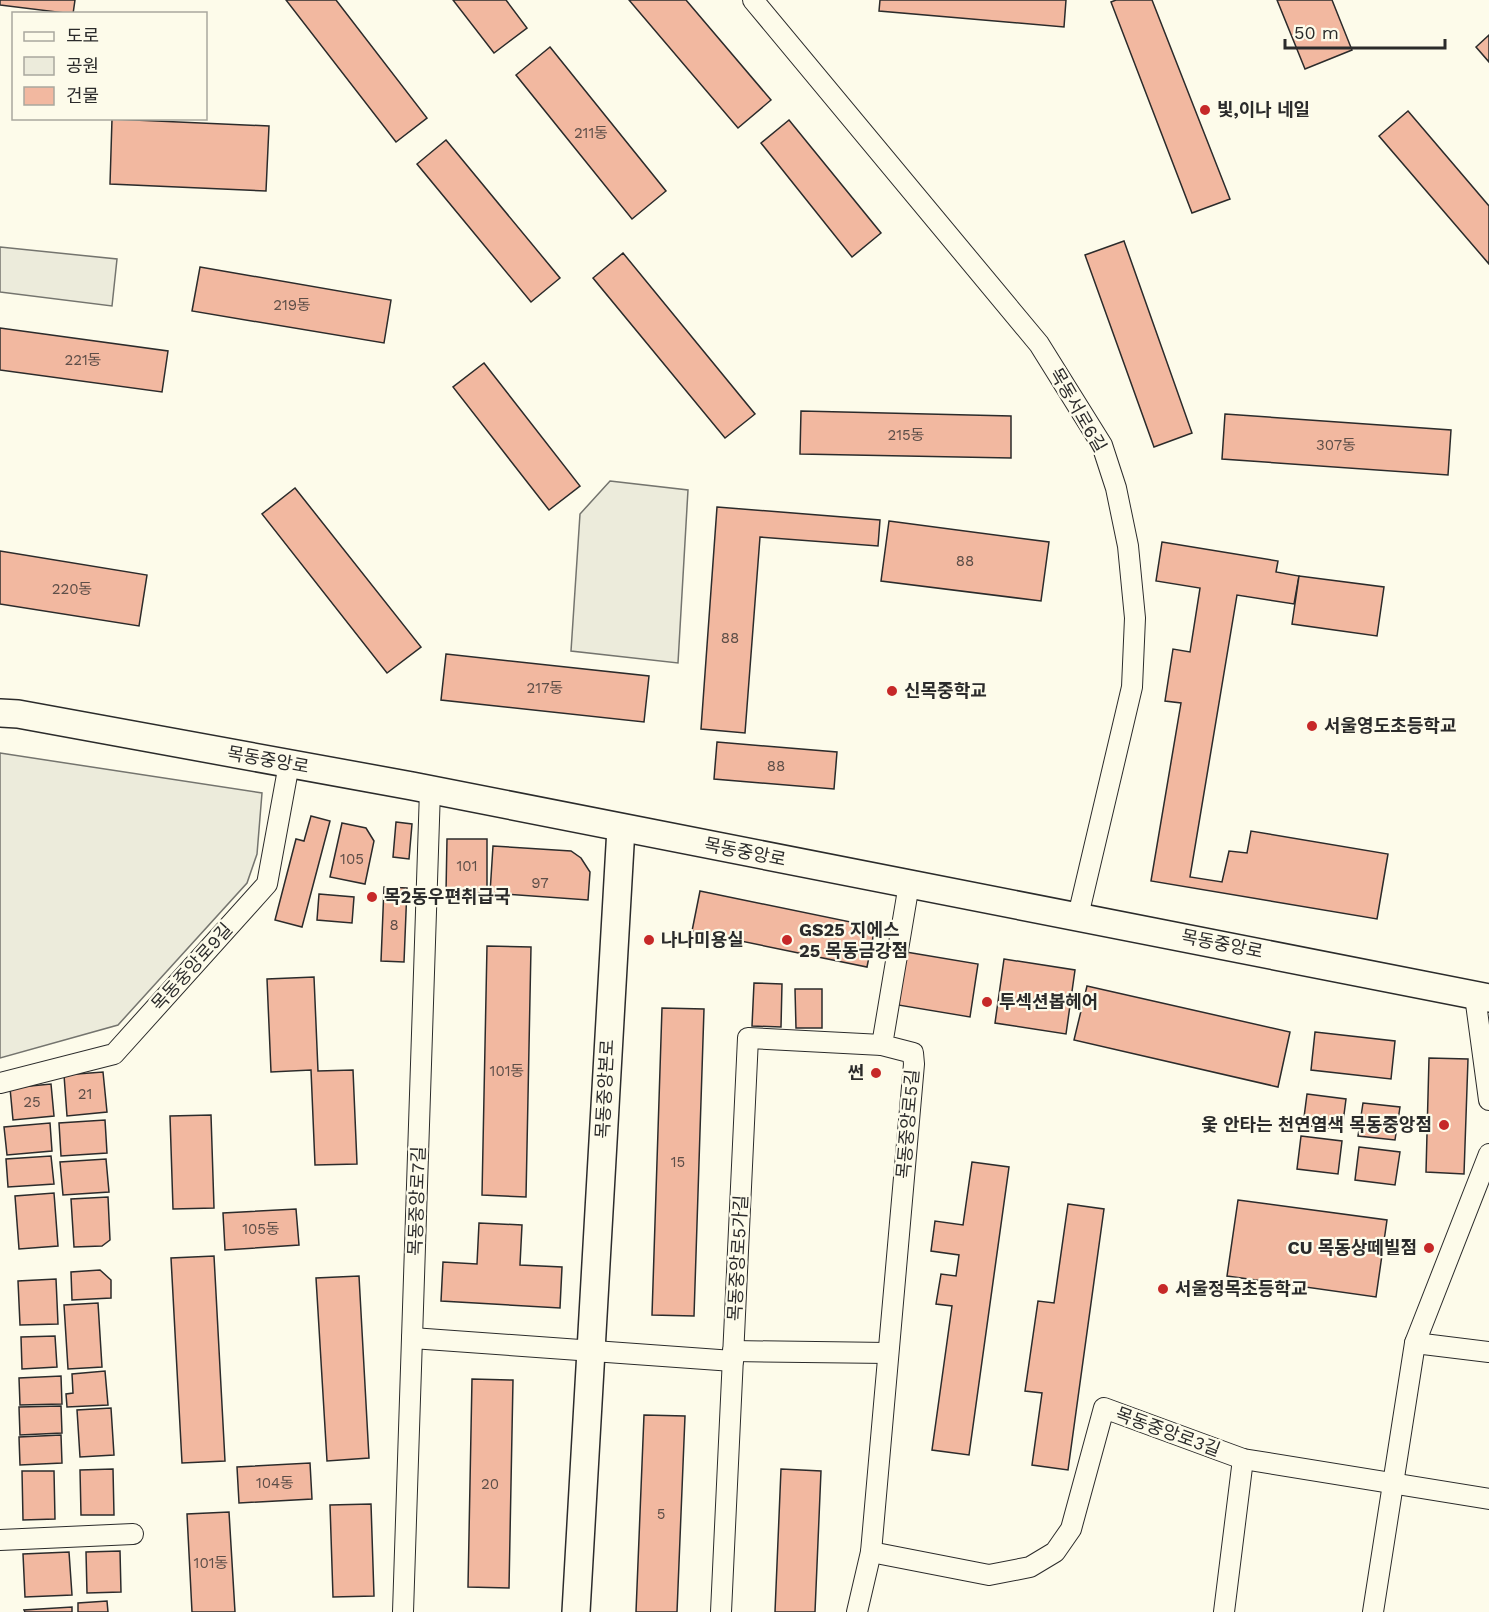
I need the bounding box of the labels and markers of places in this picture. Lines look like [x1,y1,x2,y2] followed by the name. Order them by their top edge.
[1217,99,1310,120] place label: 빛,이나 네일
[1198,103,1212,117] marker: 빛,이나 네일
[904,680,987,701] place label: 신목중학교
[885,684,899,698] marker: 신목중학교
[1324,715,1456,736] place label: 서울영도초등학교
[1305,719,1319,733] marker: 서울영도초등학교
[384,886,511,907] place label: 목2동우편취급국
[365,890,379,904] marker: 목2동우편취급국
[799,919,908,961] place label: GS25 지에스 25 목동금강점
[661,929,744,950] place label: 나나미용실
[642,933,656,947] marker: 나나미용실
[780,933,794,947] marker: GS25 지에스 25 목동금강점
[999,991,1098,1012] place label: 투섹션봅헤어
[980,995,994,1009] marker: 투섹션봅헤어
[847,1062,864,1083] place label: 썬
[869,1066,883,1080] marker: 썬
[1201,1114,1432,1135] place label: 옻 안타는 천연염색 목동중앙점
[1437,1118,1451,1132] marker: 옻 안타는 천연염색 목동중앙점
[1287,1237,1417,1258] place label: CU 목동상떼빌점
[1422,1241,1436,1255] marker: CU 목동상떼빌점
[1175,1278,1307,1299] place label: 서울정목초등학교
[1156,1282,1170,1296] marker: 서울정목초등학교

